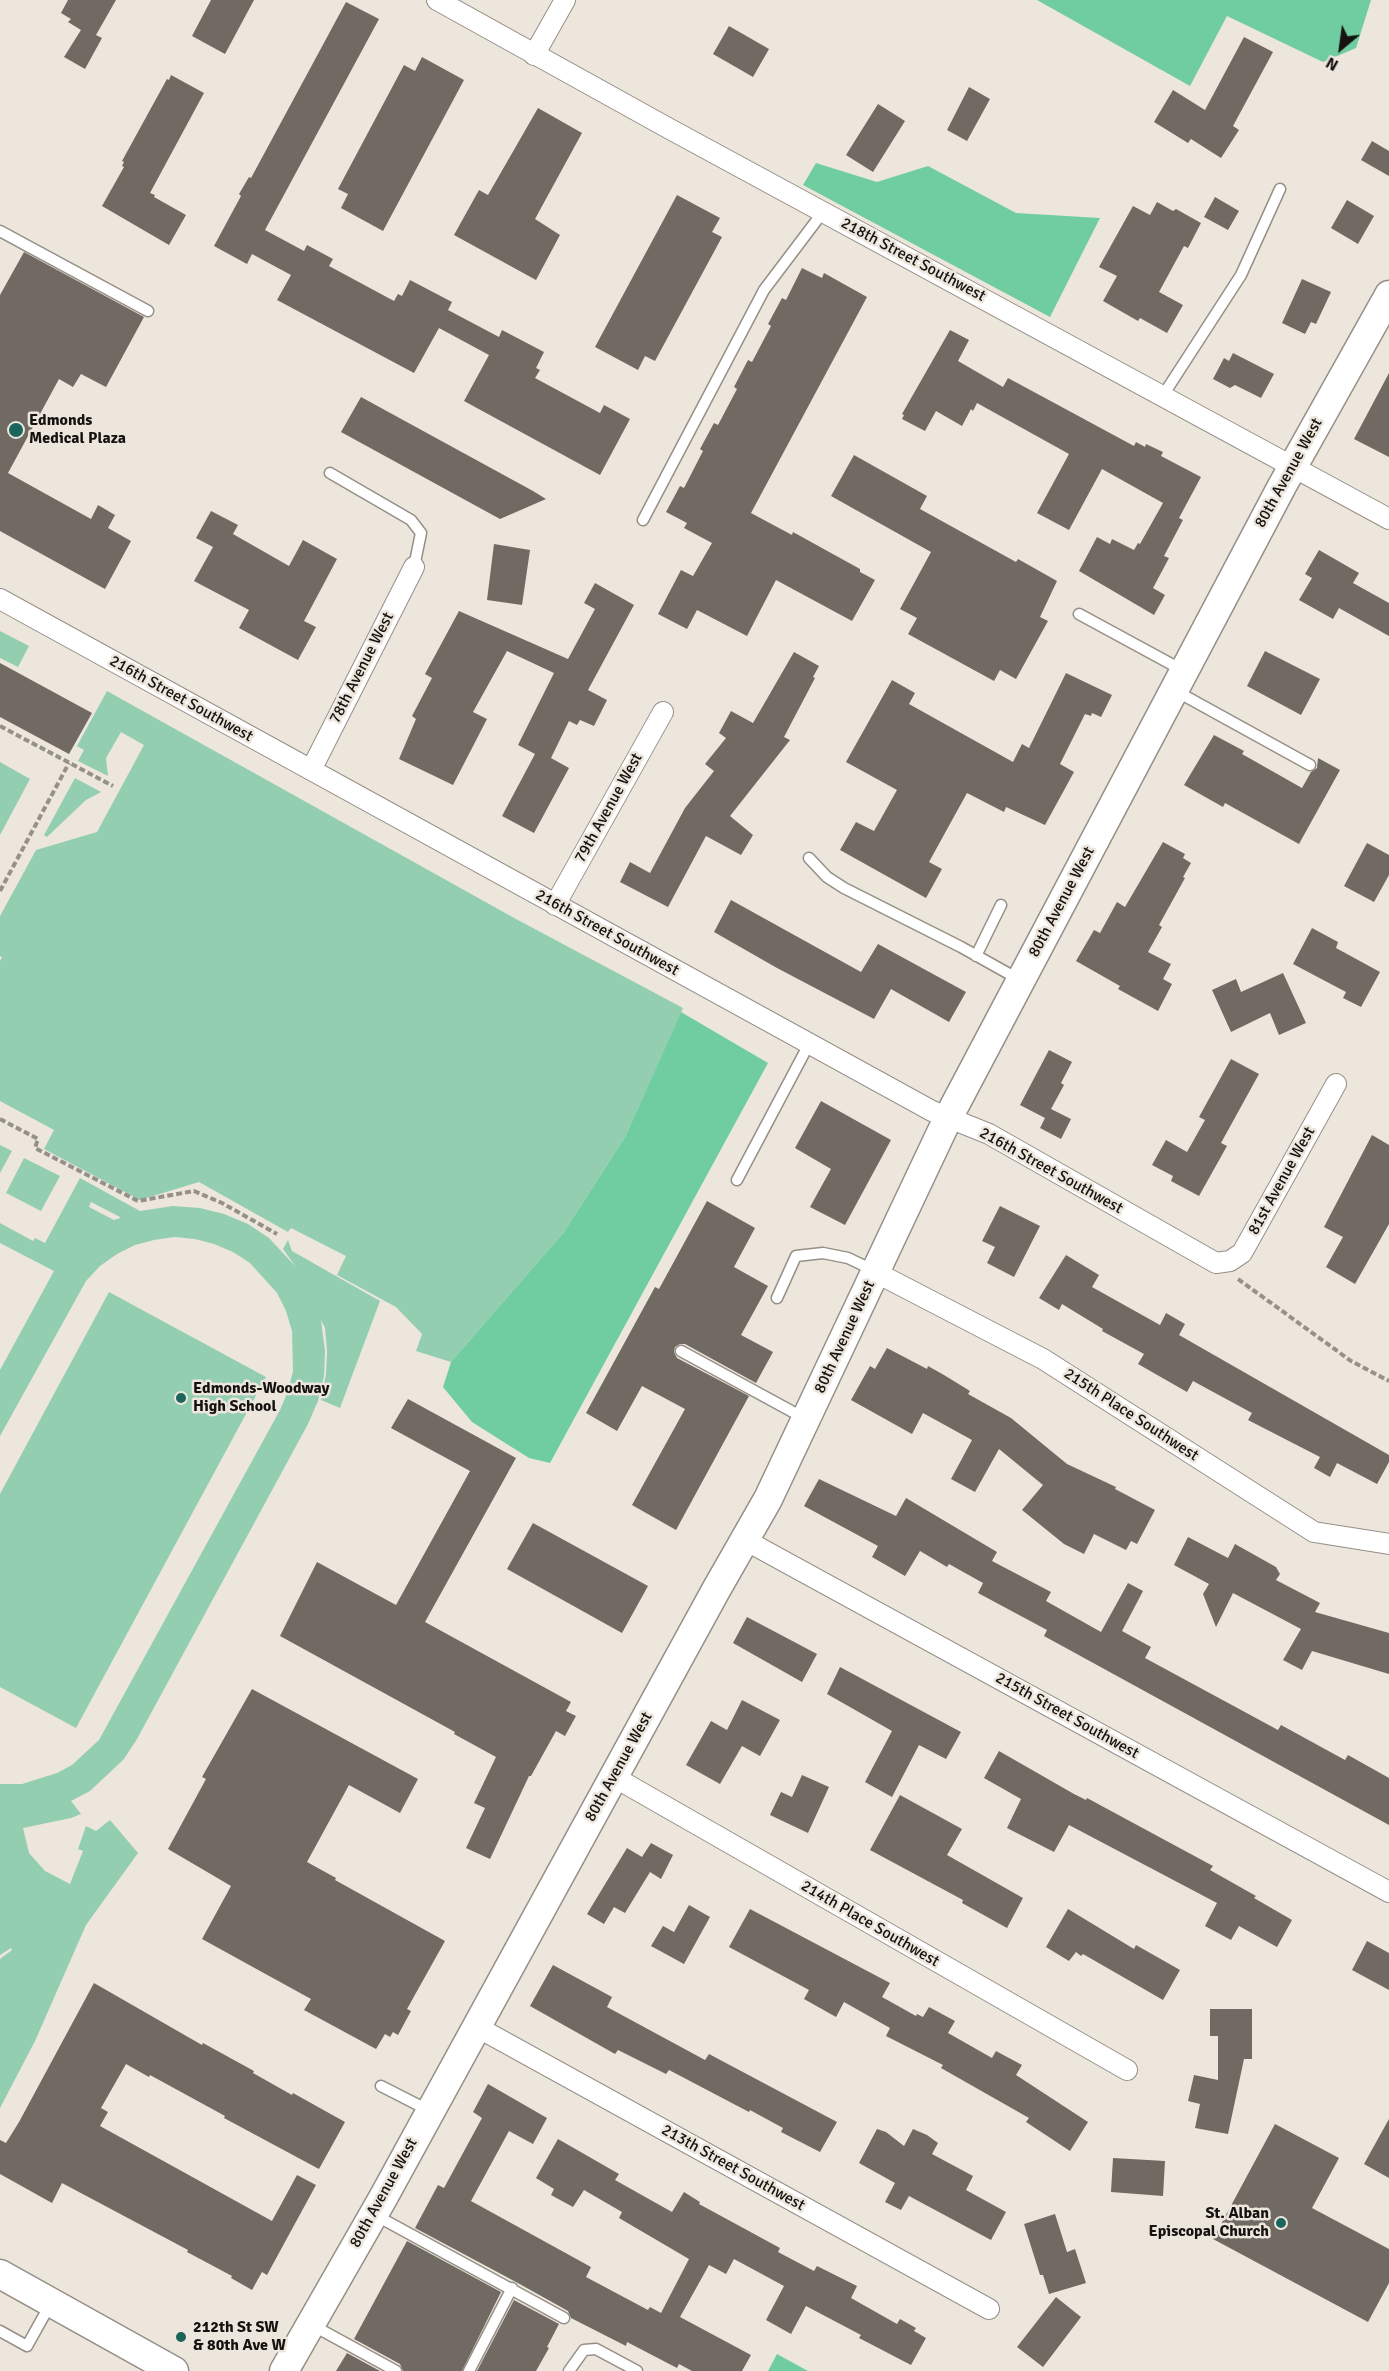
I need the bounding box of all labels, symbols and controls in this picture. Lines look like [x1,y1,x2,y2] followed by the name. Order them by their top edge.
[1311,18,1371,78] north arrow
[1323,52,1342,75] text: N
[837,214,989,306] street label: 218th Street Southwest
[29,411,126,449] place label: Edmonds Medical Plaza
[1251,415,1327,531] street label: 80th Avenue West
[7,421,25,439] marker: Edmonds Medical Plaza
[326,609,398,727] street label: 78th Avenue West
[106,652,256,746] street label: 216th Street Southwest
[571,750,647,866] street label: 79th Avenue West
[1025,844,1099,960] street label: 80th Avenue West
[532,886,682,980] street label: 216th Street Southwest
[976,1124,1126,1218] street label: 216th Street Southwest
[1244,1124,1320,1238] street label: 81st Avenue West
[810,1278,880,1396] street label: 80th Avenue West
[1060,1364,1202,1466] street label: 215th Place Southwest
[193,1379,330,1417] place label: Edmonds-Woodway High School
[174,1391,188,1405] marker: Edmonds-Woodway High School
[992,1669,1142,1763] street label: 215th Street Southwest
[581,1709,657,1825] street label: 80th Avenue West
[797,1877,943,1971] street label: 214th Place Southwest
[658,2121,808,2215] street label: 213th Street Southwest
[346,2135,422,2251] street label: 80th Avenue West
[1149,2204,1269,2242] place label: St. Alban Episcopal Church
[1274,2216,1288,2230] marker: St. Alban Episcopal Church
[193,2318,286,2356] place label: 212th St SW & 80th Ave W
[174,2330,188,2344] marker: 212th St SW & 80th Ave W

